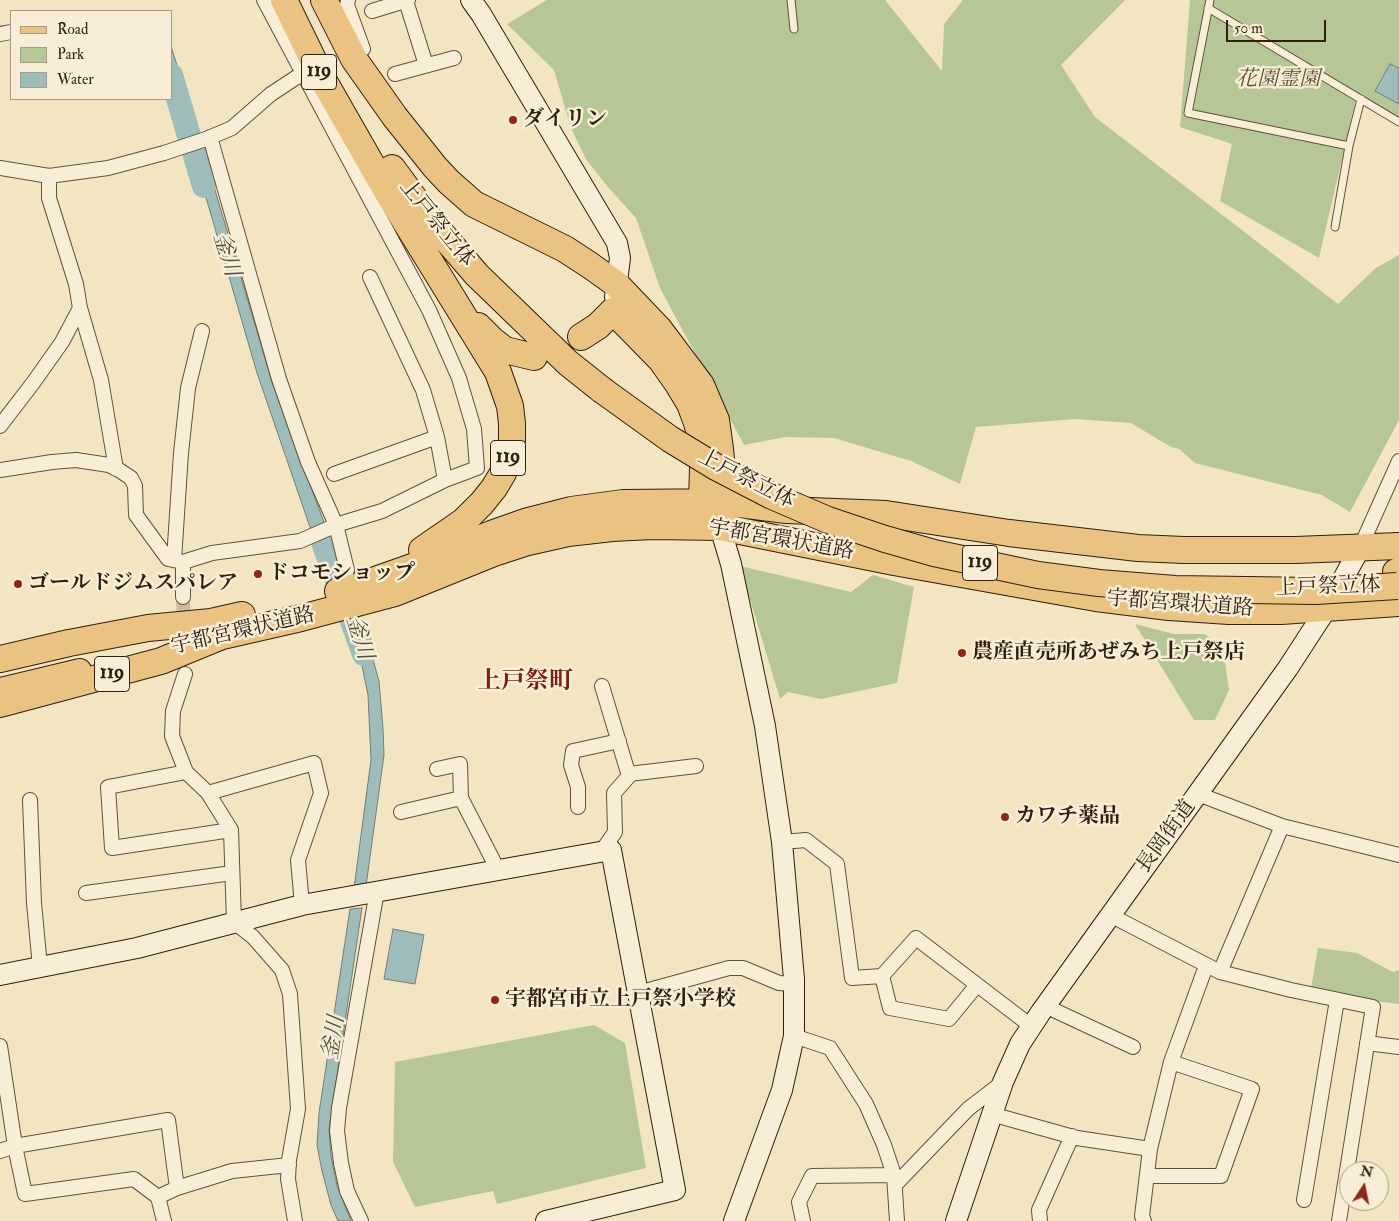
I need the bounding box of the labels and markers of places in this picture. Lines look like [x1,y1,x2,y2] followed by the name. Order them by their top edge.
[523,107,607,133] place label: ダイリン
[507,114,519,126] marker: ダイリン
[268,561,415,587] place label: ドコモショップ
[252,568,264,580] marker: ドコモショップ
[28,571,238,597] place label: ゴールドジムスパレア
[12,578,24,590] marker: ゴールドジムスパレア
[972,640,1245,666] place label: 農産直売所あぜみち上戸祭店
[956,647,968,659] marker: 農産直売所あぜみち上戸祭店
[1015,804,1120,830] place label: カワチ薬品
[999,811,1011,823] marker: カワチ薬品
[505,987,736,1013] place label: 宇都宮市立上戸祭小学校
[489,994,501,1006] marker: 宇都宮市立上戸祭小学校

